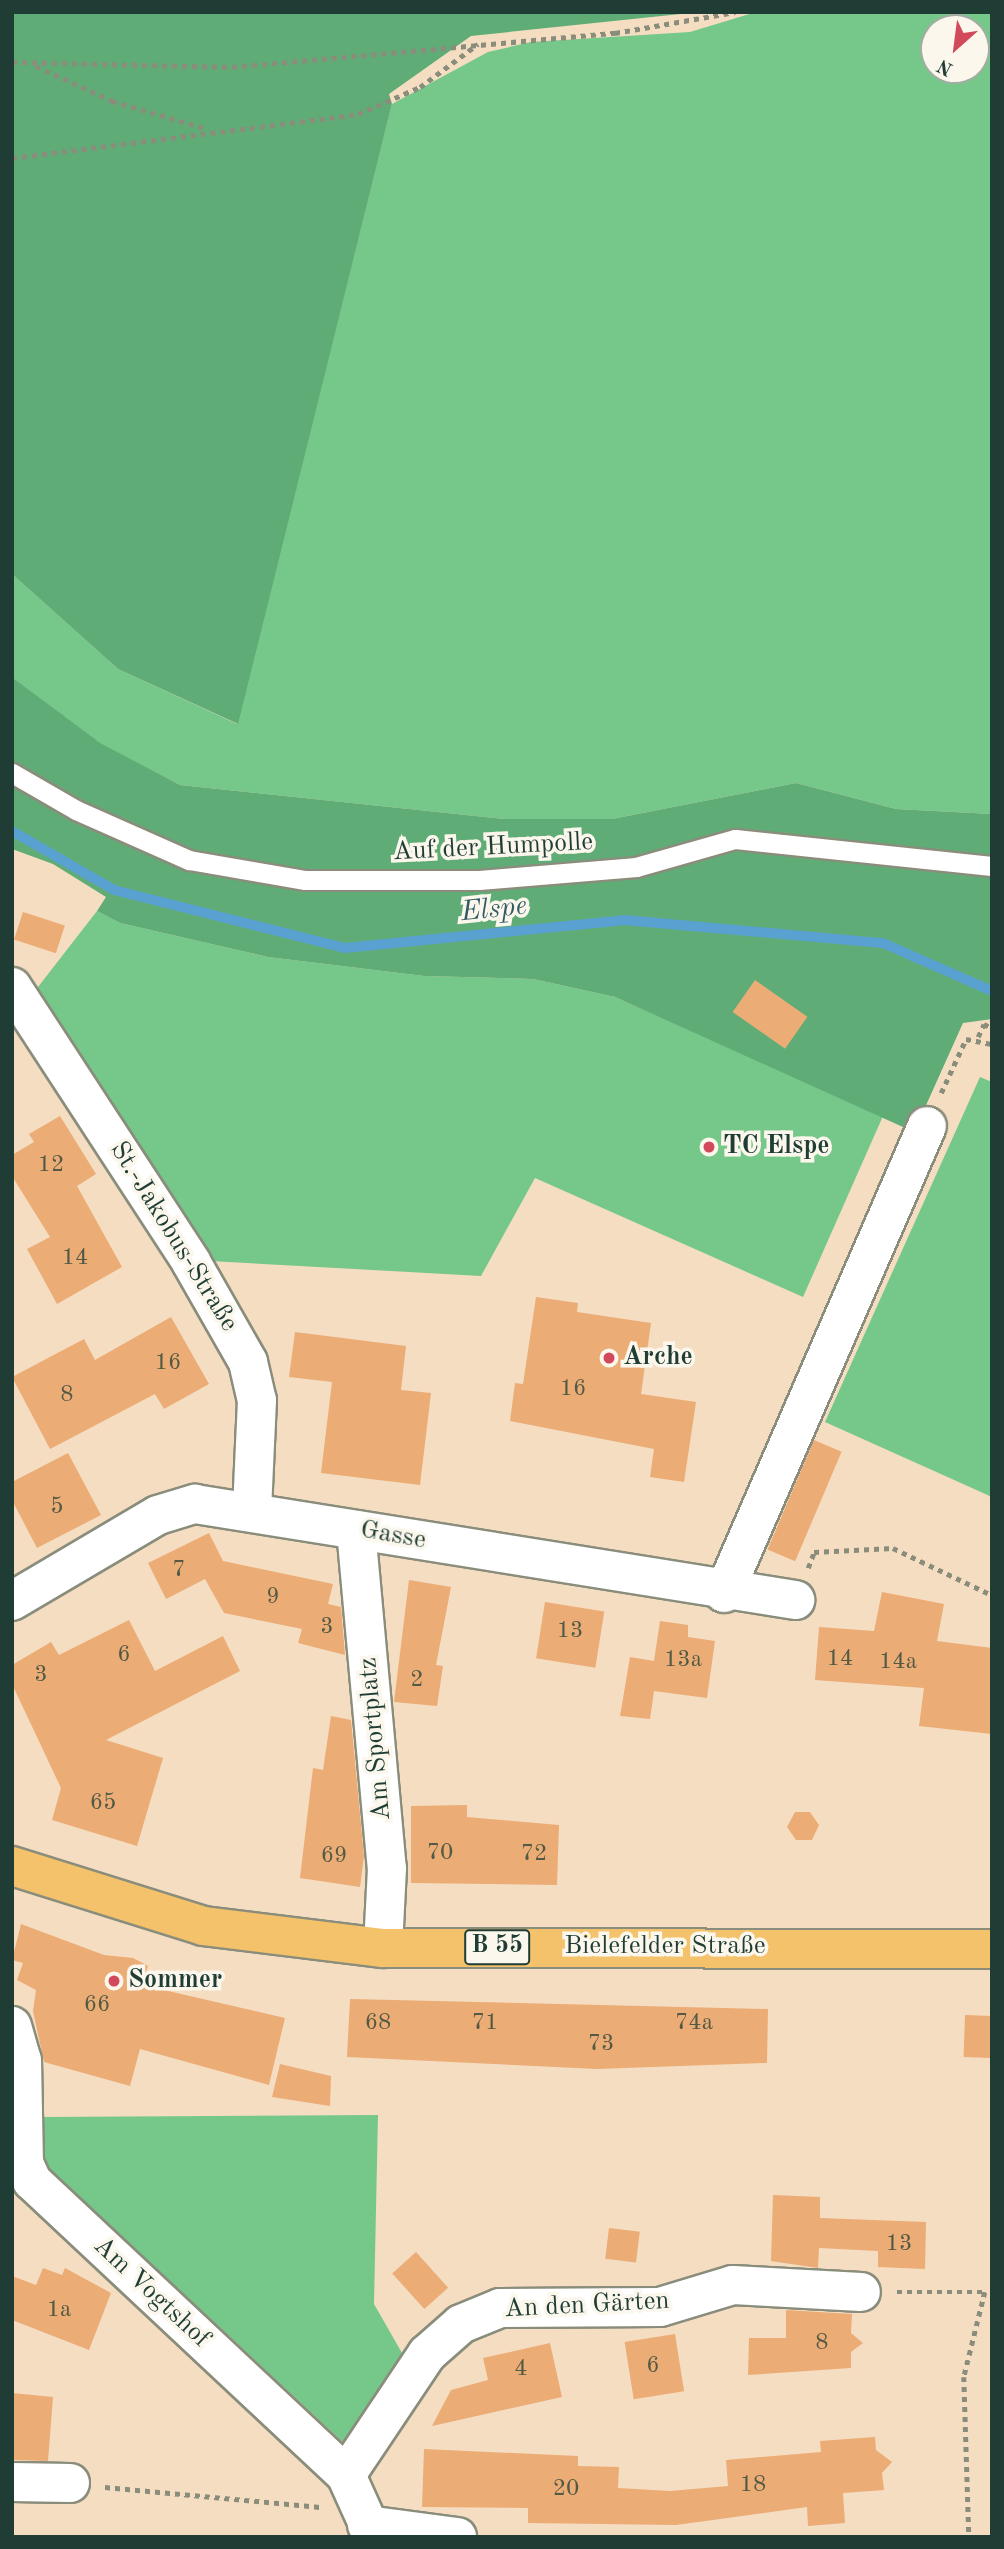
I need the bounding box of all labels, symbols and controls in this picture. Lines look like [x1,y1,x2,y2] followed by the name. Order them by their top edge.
[920,14,990,84] north arrow
[935,54,957,78] text: N
[392,827,594,869] street label: Auf der Humpolle
[459,890,529,930] water label: Elspe
[723,1131,830,1163] place label: TC Elspe
[102,1136,244,1338] street label: St.-Jakobus-Straße
[701,1139,717,1155] marker: TC Elspe
[38,1151,64,1179] house number: 12
[62,1244,88,1272] house number: 14
[623,1342,693,1374] place label: Arche
[155,1349,181,1377] house number: 16
[601,1350,617,1366] marker: Arche
[560,1375,586,1403] house number: 16
[60,1381,74,1409] house number: 8
[50,1493,64,1521] house number: 5
[358,1515,428,1557] street label: Gasse
[172,1556,186,1584] house number: 7
[266,1583,280,1611] house number: 9
[320,1613,334,1641] house number: 3
[557,1617,583,1645] house number: 13
[117,1641,131,1669] house number: 6
[827,1645,853,1673] house number: 14
[664,1646,702,1674] house number: 13a
[879,1648,917,1676] house number: 14a
[353,1656,399,1822] street label: Am Sportplatz
[34,1661,48,1689] house number: 3
[410,1666,424,1694] house number: 2
[90,1789,116,1817] house number: 65
[427,1839,453,1867] house number: 70
[521,1840,547,1868] house number: 72
[321,1842,347,1870] house number: 69
[464,1926,530,1968] road number: B 55
[564,1931,766,1963] street label: Bielefelder Straße
[128,1965,222,1997] place label: Sommer
[106,1973,122,1989] marker: Sommer
[84,1991,110,2019] house number: 66
[365,2009,391,2037] house number: 68
[472,2009,498,2037] house number: 71
[675,2009,713,2037] house number: 74a
[588,2030,614,2058] house number: 73
[886,2230,912,2258] house number: 13
[86,2231,216,2355] street label: Am Vogtshof
[504,2286,670,2326] street label: An den Gärten
[47,2296,71,2324] house number: 1a
[815,2329,829,2357] house number: 8
[646,2352,660,2380] house number: 6
[514,2355,528,2383] house number: 4
[740,2471,766,2499] house number: 18
[553,2475,579,2503] house number: 20

